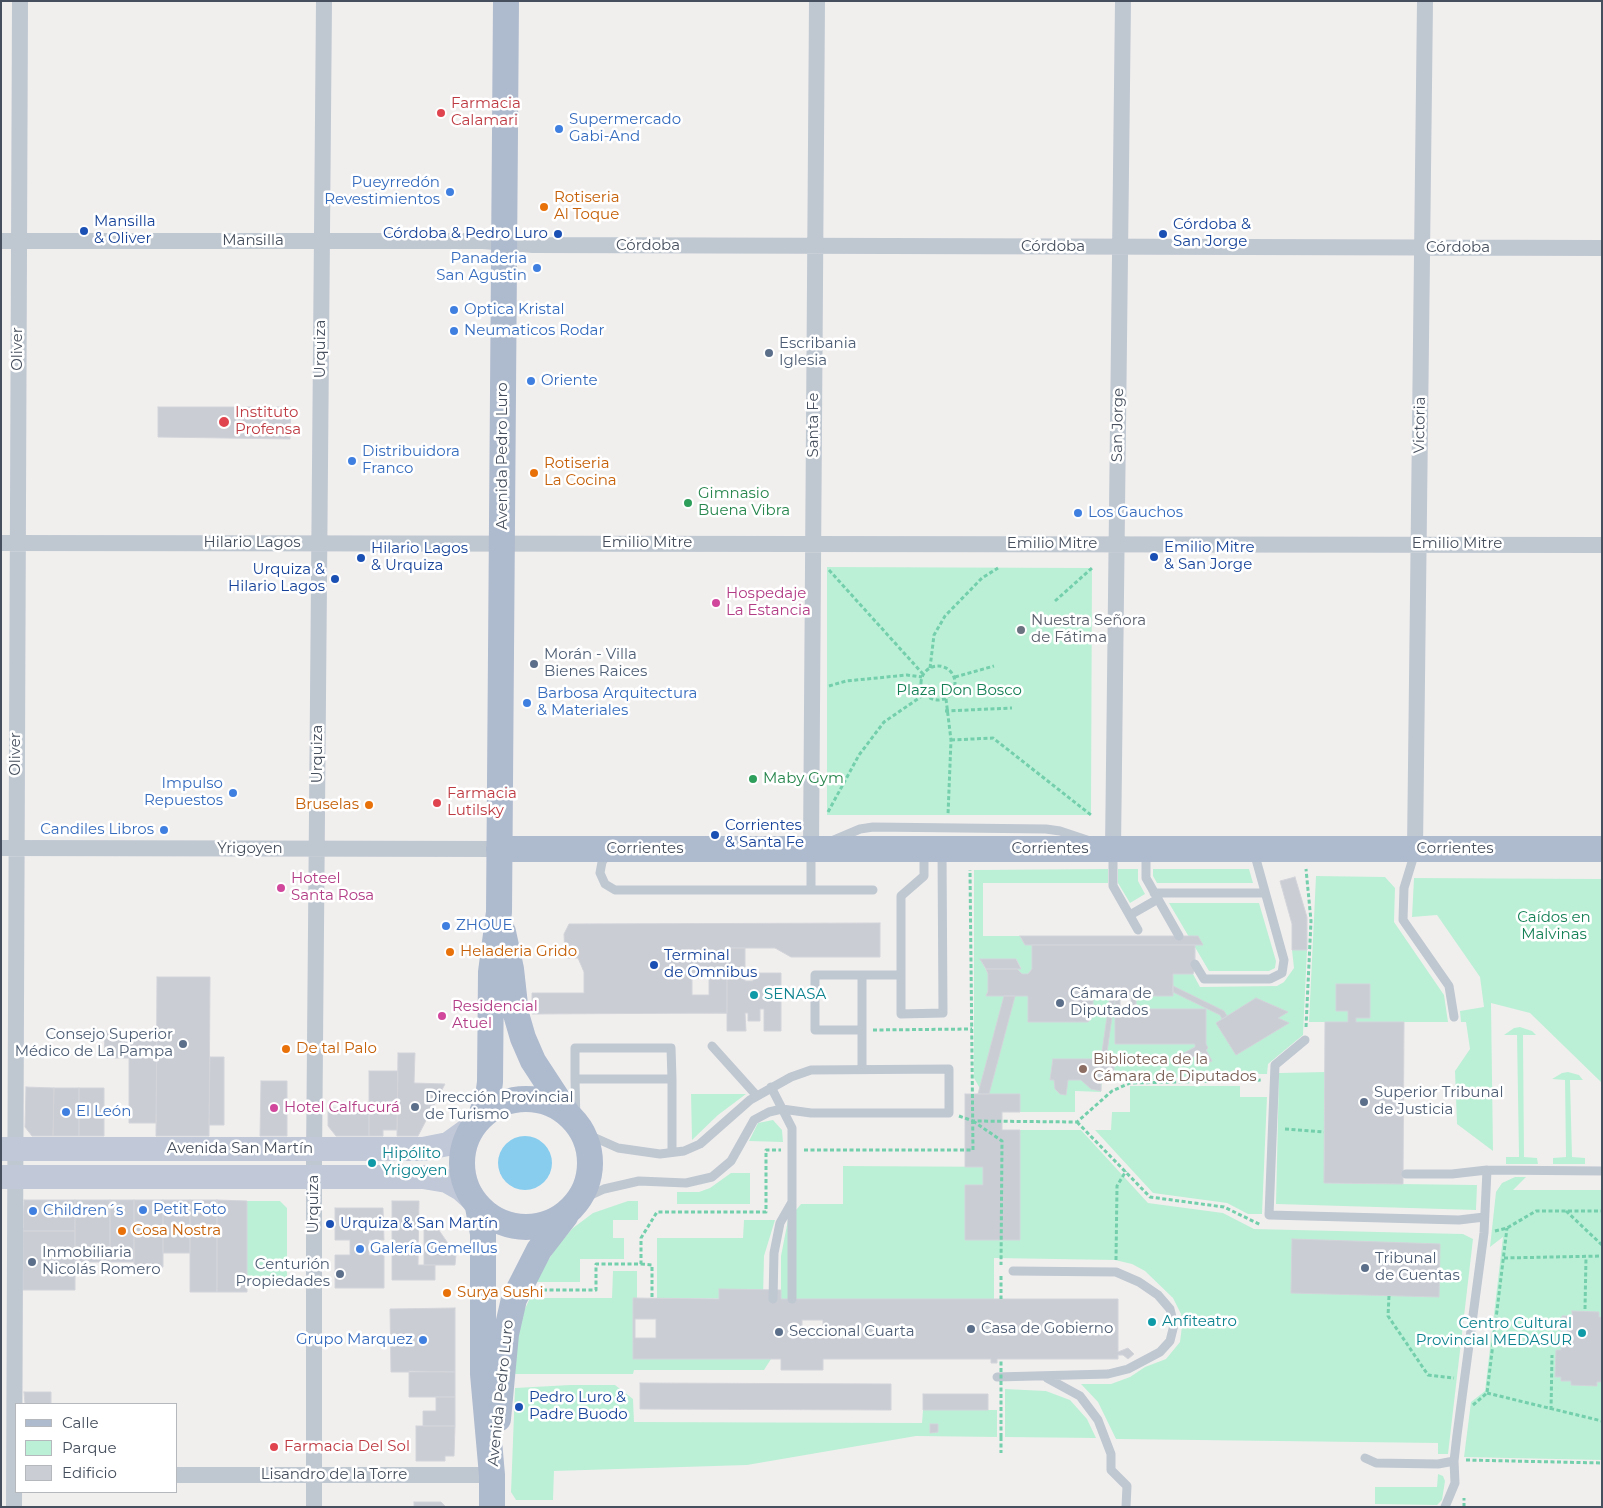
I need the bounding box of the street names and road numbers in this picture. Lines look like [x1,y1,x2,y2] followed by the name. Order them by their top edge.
[222,232,284,250] street label: Mansilla
[616,237,680,255] street label: Córdoba
[1021,238,1085,256] street label: Córdoba
[1426,239,1490,257] street label: Córdoba
[312,320,330,378] street label: Urquiza
[9,327,27,371] street label: Oliver
[494,382,512,530] street label: Avenida Pedro Luro
[1108,388,1128,462] street label: San Jorge
[805,392,823,458] street label: Santa Fe
[1411,396,1429,454] street label: Victoria
[203,534,301,552] street label: Hilario Lagos
[602,534,692,552] street label: Emilio Mitre
[1007,535,1097,553] street label: Emilio Mitre
[1412,535,1502,553] street label: Emilio Mitre
[309,725,327,783] street label: Urquiza
[7,732,25,776] street label: Oliver
[217,840,283,858] street label: Yrigoyen
[607,840,683,858] street label: Corrientes
[1012,840,1088,858] street label: Corrientes
[1417,840,1493,858] street label: Corrientes
[167,1140,313,1158] street label: Avenida San Martín
[305,1175,323,1233] street label: Urquiza
[484,1319,518,1467] street label: Avenida Pedro Luro
[261,1466,407,1484] street label: Lisandro de la Torre

